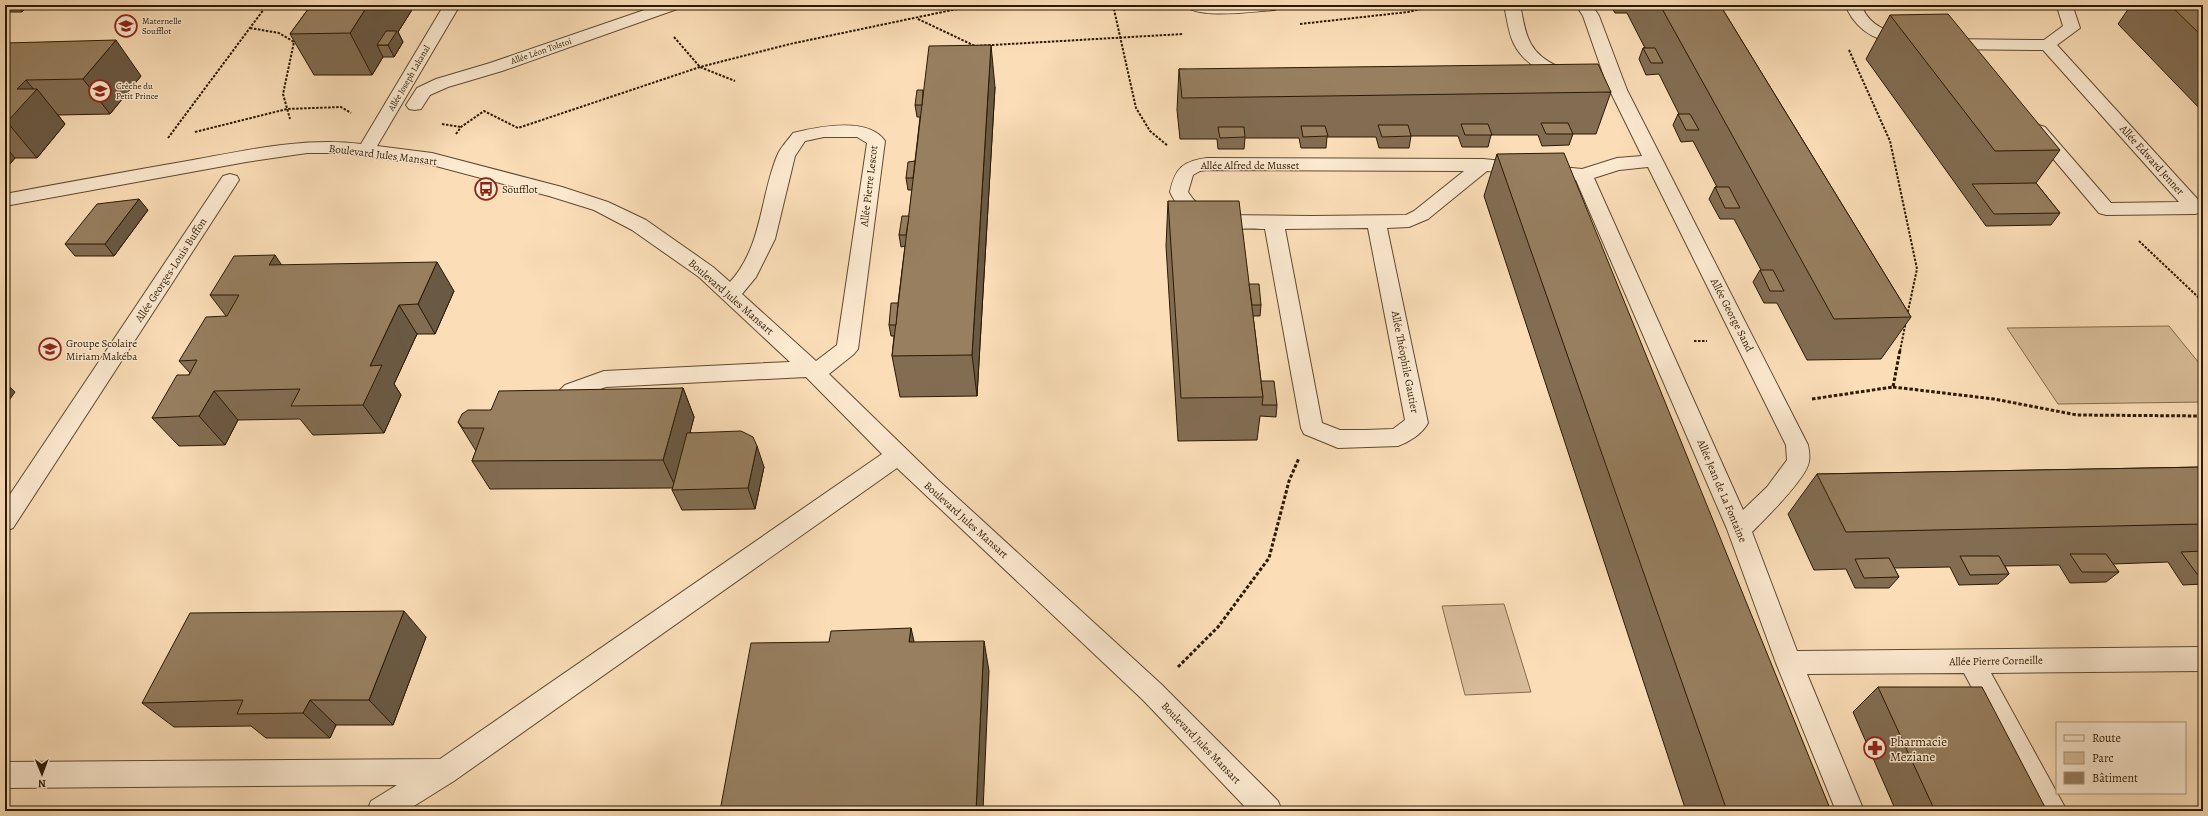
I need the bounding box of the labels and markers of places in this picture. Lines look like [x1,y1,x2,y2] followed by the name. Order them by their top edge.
[113,13,139,39] school or university icon: Maternelle Soufflot
[142,15,182,37] place label: Maternelle Soufflot
[87,78,113,104] school or university icon: Crèche du Petit Prince
[116,80,158,102] place label: Crèche du Petit Prince
[473,176,499,202] bus stop icon: Soufflot
[502,182,538,197] place label: Soufflot
[37,336,63,362] school or university icon: Groupe Scolaire Miriam Makéba
[66,336,138,364] place label: Groupe Scolaire Miriam Makéba
[1890,733,1947,765] place label: Pharmacie Meziane
[1862,735,1888,761] pharmacy icon: Pharmacie Meziane

